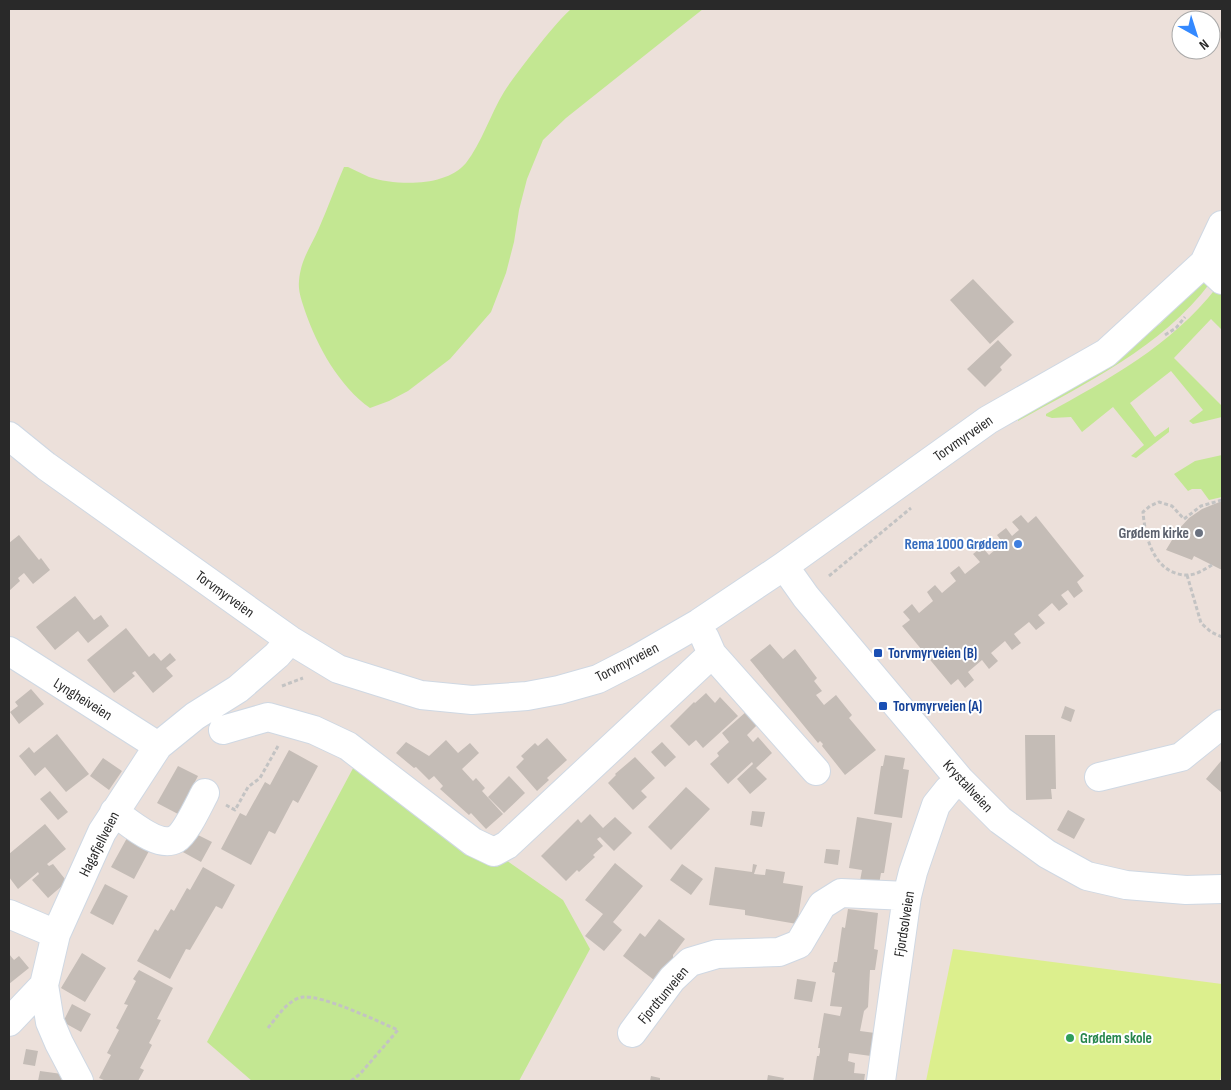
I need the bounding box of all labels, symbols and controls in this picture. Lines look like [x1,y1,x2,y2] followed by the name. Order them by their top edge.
[1171,10,1221,60] north arrow
[1196,36,1212,54] text: N
[930,411,997,466] street label: Torvmyrveien
[1118,524,1189,543] place label: Grødem kirke
[1193,527,1205,539] marker: Grødem kirke
[905,535,1008,554] place label: Rema 1000 Grødem
[1012,538,1024,550] marker: Rema 1000 Grødem
[191,567,258,622] street label: Torvmyrveien
[592,638,662,686] street label: Torvmyrveien
[888,644,977,663] place label: Torvmyrveien (B)
[872,647,884,659] marker: Torvmyrveien (B)
[50,674,116,725] street label: Lyngheiveien
[893,697,982,716] place label: Torvmyrveien (A)
[877,700,889,712] marker: Torvmyrveien (A)
[938,756,997,817] street label: Krystallveien
[75,808,124,880] street label: Hagafjellveien
[890,890,919,958] street label: Fjordsolveien
[634,963,693,1028] street label: Fjordtunveien
[1080,1029,1152,1048] place label: Grødem skole
[1064,1032,1076,1044] marker: Grødem skole

